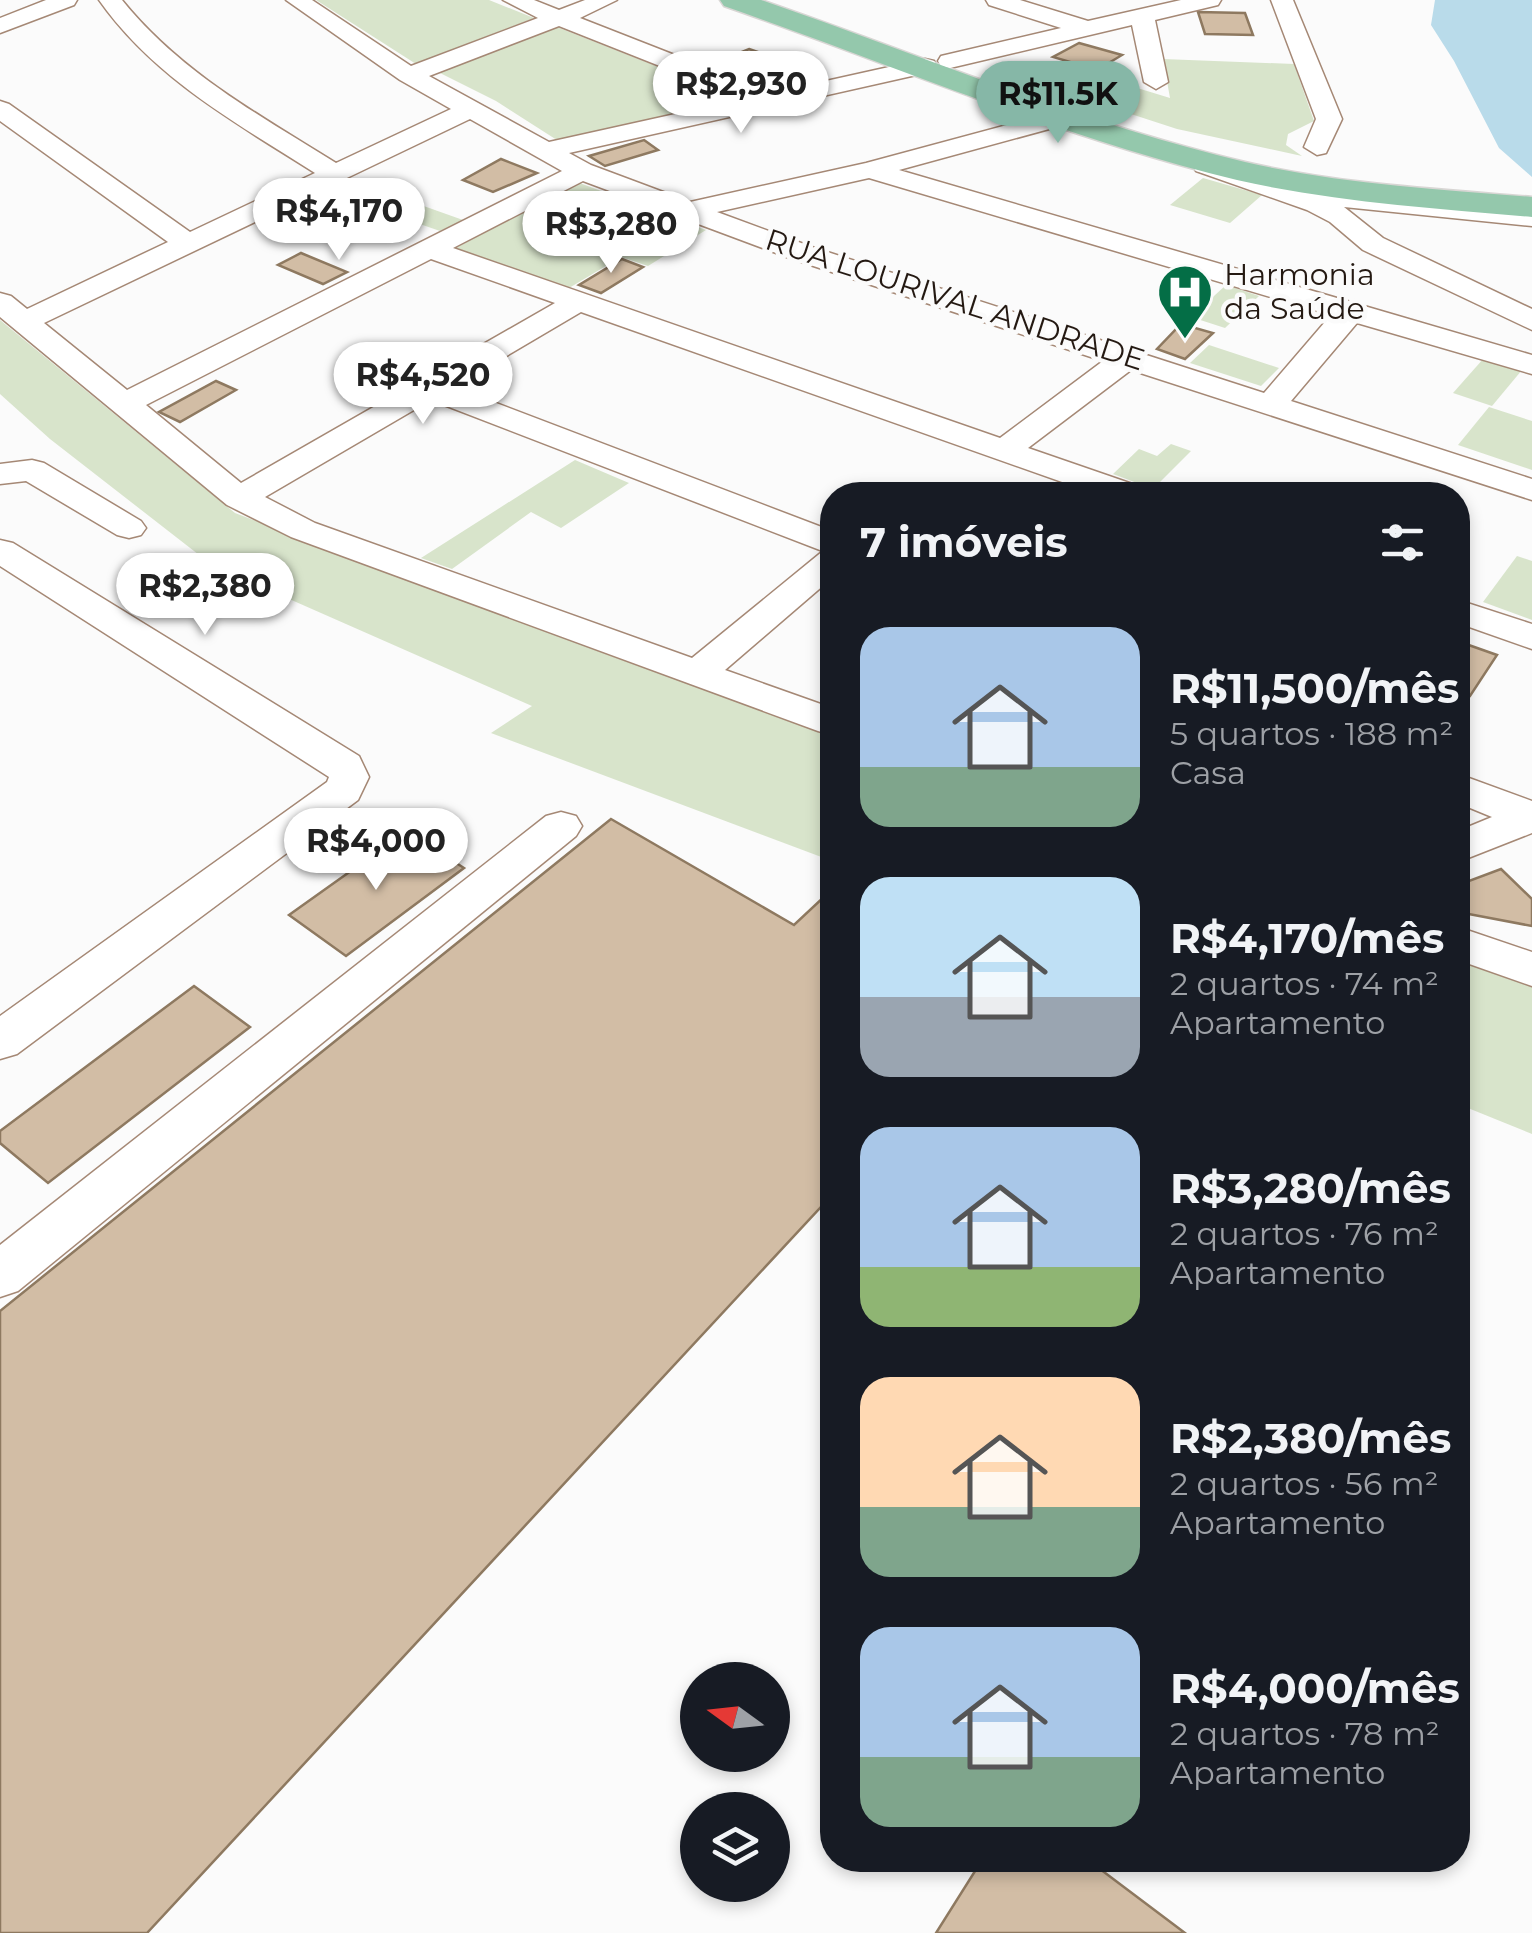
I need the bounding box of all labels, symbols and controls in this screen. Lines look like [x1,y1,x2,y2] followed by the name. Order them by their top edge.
[649,51,833,136] pin: R$2,930
[966,61,1150,146] pin: R$11.5K
[675,64,807,103] text: R$2,930
[998,74,1118,113] text: R$11.5K
[247,178,431,263] pin: R$4,170
[275,191,403,230] text: R$4,170
[519,191,703,276] pin: R$3,280
[544,204,678,243] text: R$3,280
[761,221,1149,378] street label: RUA LOURIVAL ANDRADE
[1224,256,1375,327] place label: Harmonia da Saúde
[1155,262,1215,341] hospital icon: Harmonia da Saúde
[331,342,515,427] pin: R$4,520
[356,355,490,394] text: R$4,520
[1375,515,1430,570] icon: filters
[860,516,1068,568] text: 7 imóveis
[113,553,297,638] pin: R$2,380
[138,566,272,605] text: R$2,380
[1170,662,1459,714] text: R$11,500/mês
[940,667,1060,787] icon: home
[1170,714,1453,753] text: 5 quartos · 188 m²
[1170,753,1246,792] text: Casa
[284,808,468,893] pin: R$4,000
[306,821,446,860] text: R$4,000
[1170,912,1444,964] text: R$4,170/mês
[940,917,1060,1037] icon: home
[1170,964,1439,1003] text: 2 quartos · 74 m²
[1170,1003,1385,1042] text: Apartamento
[1170,1162,1451,1214] text: R$3,280/mês
[940,1167,1060,1287] icon: home
[1170,1214,1439,1253] text: 2 quartos · 76 m²
[1170,1253,1385,1292] text: Apartamento
[1170,1412,1451,1464] text: R$2,380/mês
[940,1417,1060,1537] icon: home
[1170,1464,1439,1503] text: 2 quartos · 56 m²
[1170,1503,1385,1542] text: Apartamento
[680,1662,790,1772] north arrow
[680,1662,790,1902] map controls
[1170,1662,1460,1714] text: R$4,000/mês
[940,1667,1060,1787] icon: home
[1170,1714,1440,1753] text: 2 quartos · 78 m²
[1170,1753,1385,1792] text: Apartamento
[680,1792,790,1902] button: layers

